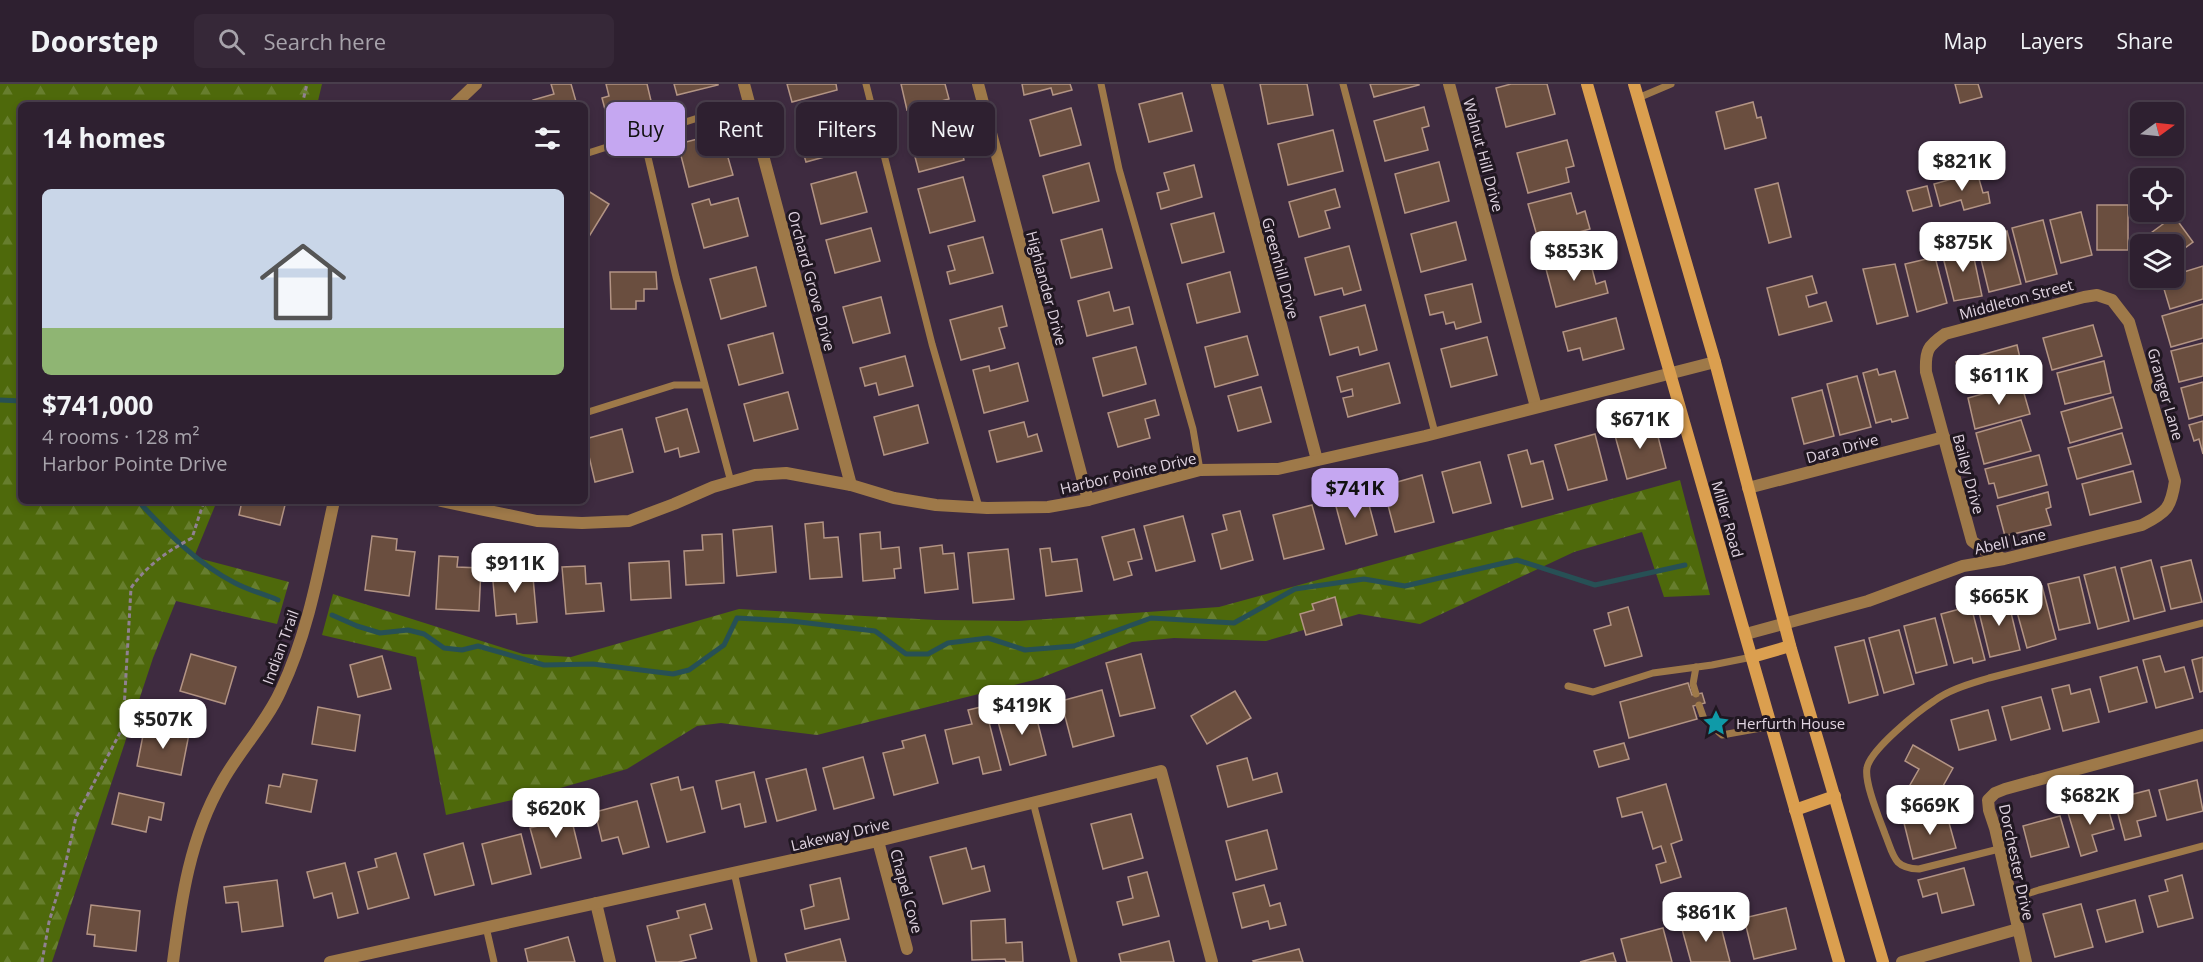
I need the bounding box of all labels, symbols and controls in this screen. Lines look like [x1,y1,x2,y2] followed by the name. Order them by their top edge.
[194,14,614,68] search box
[30,22,158,60] text: Doorstep
[215,25,248,58] icon: search
[263,26,386,56] text: Search here
[1944,27,1987,55] text: Map
[2020,27,2084,55] text: Layers
[2117,27,2173,55] text: Share
[1459,96,1509,214] street label: Walnut Hill Drive
[606,102,685,156] chip: Buy
[697,102,784,156] chip: Rent
[796,102,897,156] chip: Filters
[909,102,995,156] chip: New
[2130,102,2184,156] north arrow
[2130,102,2184,288] map controls
[42,120,166,156] text: 14 homes
[531,122,564,155] icon: filters
[1920,141,2004,192] pin: $821K
[1932,147,1992,174] text: $821K
[2130,168,2184,222] button: locate
[784,209,840,353] street label: Orchard Grove Drive
[1258,215,1304,321] street label: Greenhill Drive
[1921,222,2005,273] pin: $875K
[249,228,357,336] icon: home
[1022,228,1072,348] street label: Highlander Drive
[1933,228,1993,255] text: $875K
[1532,231,1616,282] pin: $853K
[2130,234,2184,288] button: layers
[1544,237,1604,264] text: $853K
[1957,274,2075,324] street label: Middleton Street
[2143,346,2189,442] street label: Granger Lane
[1957,355,2041,406] pin: $611K
[1969,361,2029,388] text: $611K
[42,387,153,423] text: $741,000
[1598,399,1682,450] pin: $671K
[1610,405,1670,432] text: $671K
[42,423,200,450] text: 4 rooms · 128 m²
[1804,429,1880,467] street label: Dara Drive
[1949,432,1989,516] street label: Bailey Drive
[1058,448,1198,498] street label: Harbor Pointe Drive
[42,450,228,477] text: Harbor Pointe Drive
[1313,468,1397,519] pin: $741K
[1325,474,1385,501] text: $741K
[1707,478,1749,560] street label: Miller Road
[1973,524,2047,558] street label: Abell Lane
[473,543,557,594] pin: $911K
[485,549,545,576] text: $911K
[1957,576,2041,627] pin: $665K
[1969,582,2029,609] text: $665K
[257,607,303,687] street label: Indian Trail
[980,685,1064,736] pin: $419K
[992,691,1052,718] text: $419K
[121,699,205,750] pin: $507K
[133,705,193,732] text: $507K
[1701,708,1731,738] place icon: Herfurth House
[1736,713,1845,733] place label: Herfurth House
[2048,775,2132,826] pin: $682K
[2060,781,2120,808] text: $682K
[1888,785,1972,836] pin: $669K
[514,788,598,839] pin: $620K
[1900,791,1960,818] text: $669K
[526,794,586,821] text: $620K
[1995,802,2039,922] street label: Dorchester Drive
[789,813,891,855] street label: Lakeway Drive
[886,847,928,935] street label: Chapel Cove
[1664,892,1748,943] pin: $861K
[1676,898,1736,925] text: $861K

